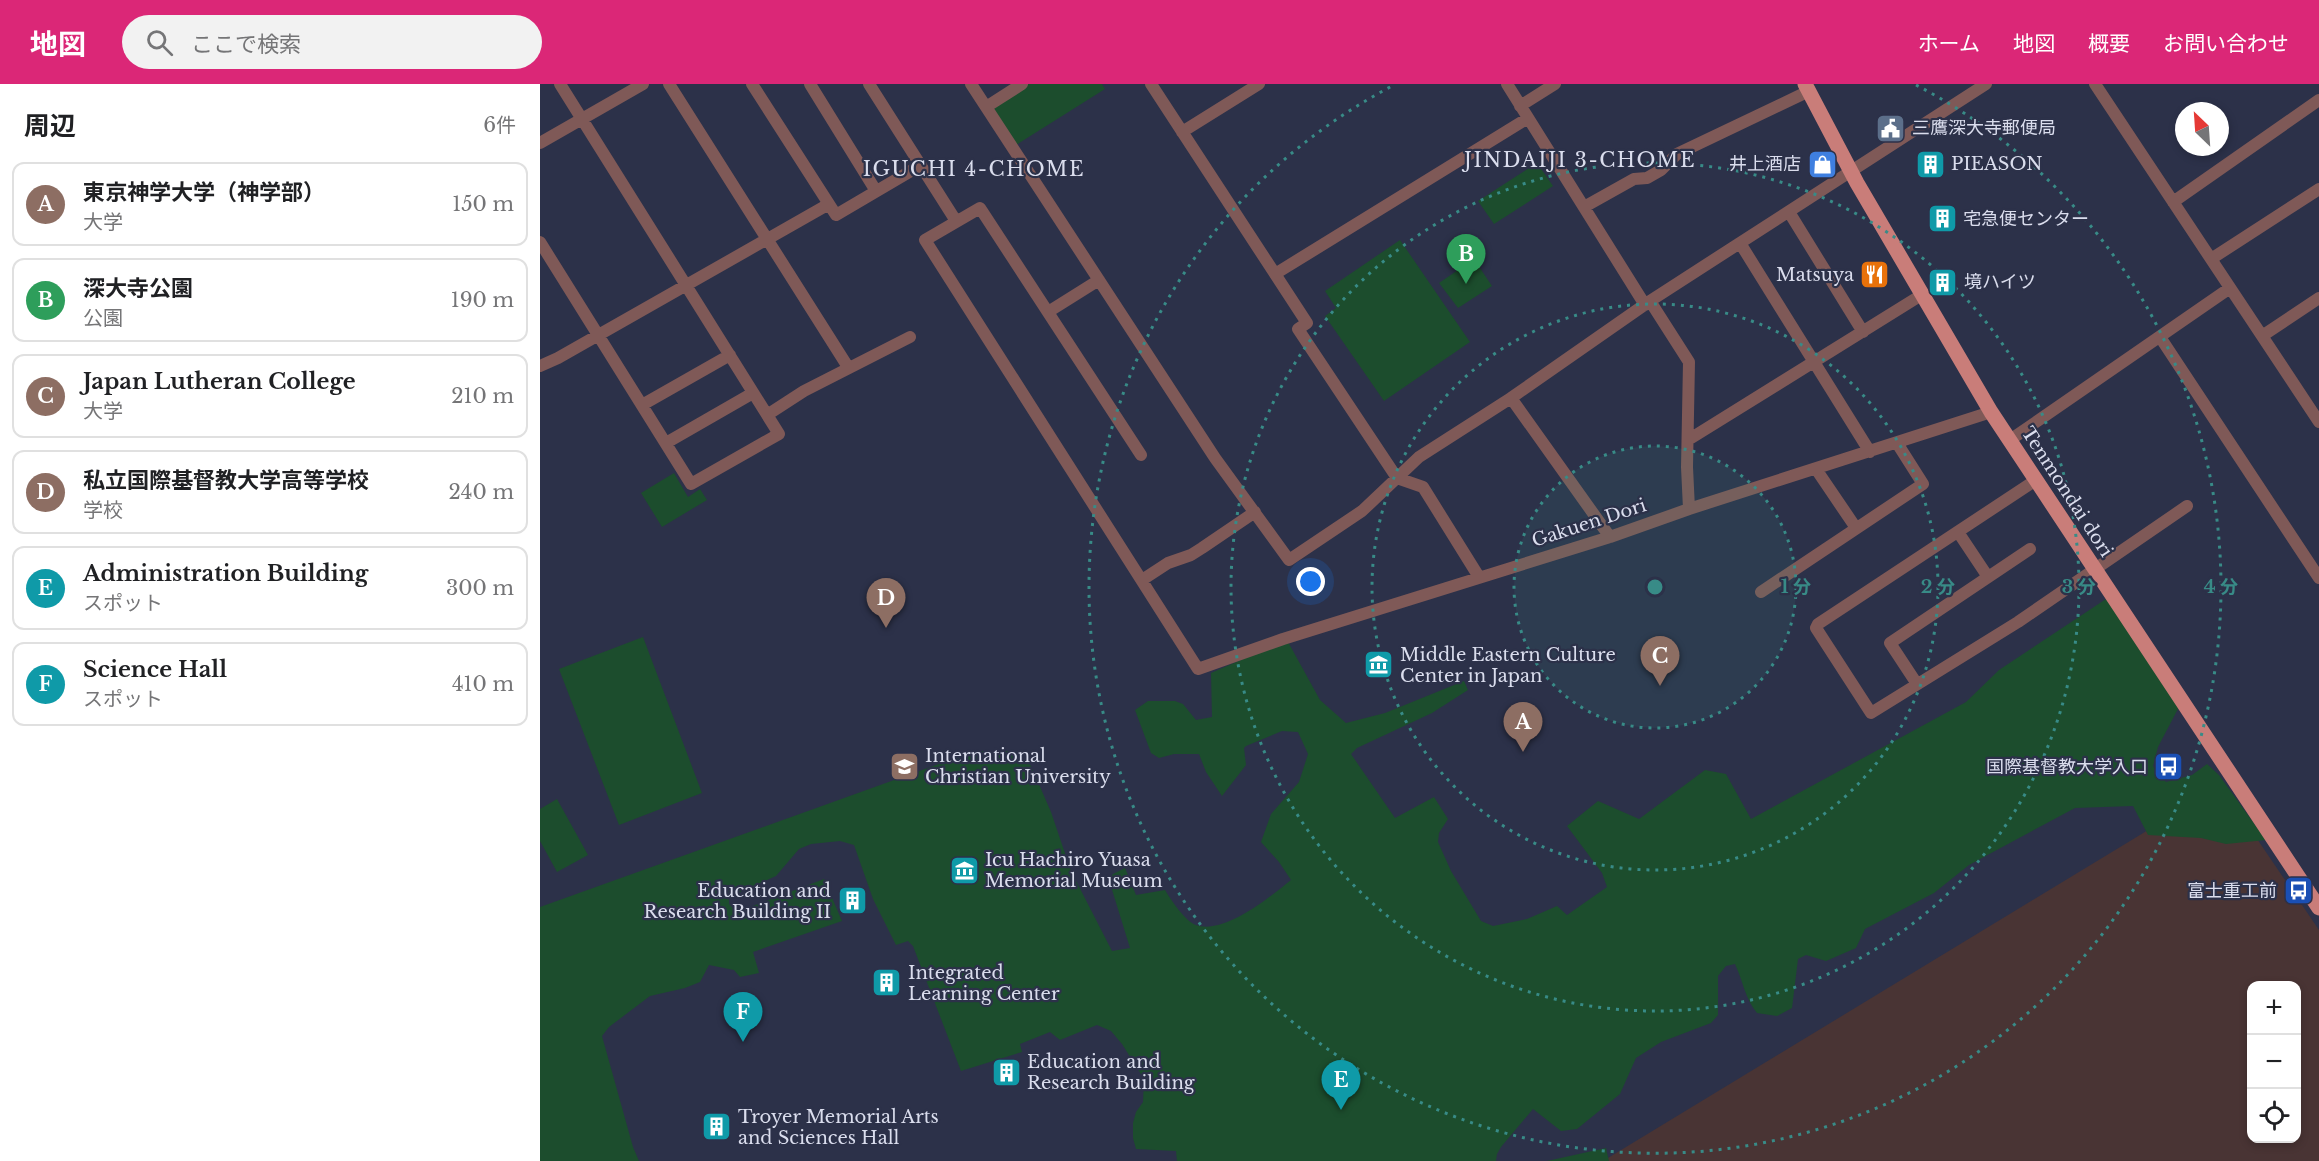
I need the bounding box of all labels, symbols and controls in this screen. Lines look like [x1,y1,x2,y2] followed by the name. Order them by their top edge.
[122,15,542,69] search box
[143,26,176,59] icon: search
[30,27,86,62] text: 地図
[191,31,301,58] text: ここで検索
[1918,31,1980,57] text: ホーム
[2013,31,2055,57] text: 地図
[2088,31,2130,57] text: 概要
[2163,31,2289,57] text: お問い合わせ
[2175,102,2229,156] north arrow
[24,110,76,142] text: 周辺
[1875,112,1907,144] public building icon: 三鷹深大寺郵便局
[483,113,516,137] text: 6件
[1912,117,2056,139] place label: 三鷹深大寺郵便局
[1461,148,1696,172] district label: JINDAIJI 3-CHOME
[1806,148,1838,180] shop icon: 井上酒店
[1914,148,1946,180] building icon: PIEASON
[1729,153,1801,175] place label: 井上酒店
[1951,153,2042,175] place label: PIEASON
[863,157,1085,181] district label: IGUCHI 4-CHOME
[83,179,325,206] text: 東京神学大学（神学部）
[37,192,54,216] text: A
[452,192,514,216] text: 150 m
[1926,203,1958,235] building icon: 宅急便センター
[1963,208,2089,230] place label: 宅急便センター
[83,210,123,234] text: 大学
[1446,234,1486,284] pin: B
[1859,259,1891,291] restaurant icon: Matsuya
[1776,264,1854,286] place label: Matsuya
[1927,266,1959,298] building icon: 境ハイツ
[1964,271,2036,293] place label: 境ハイツ
[83,275,193,302] text: 深大寺公園
[38,288,53,312] text: B
[451,288,514,312] text: 190 m
[83,306,123,330] text: 公園
[83,368,356,395] text: Japan Lutheran College
[37,384,54,408] text: C
[451,384,514,408] text: 210 m
[83,399,123,423] text: 大学
[2017,423,2117,561] street label: Tenmondai dori
[83,467,369,494] text: 私立国際基督教大学高等学校
[36,480,55,504] text: D
[449,480,514,504] text: 240 m
[1529,494,1649,552] street label: Gakuen Dori
[83,498,123,522] text: 学校
[83,560,368,587] text: Administration Building
[1296,567,1325,596] your location
[38,576,53,600] text: E
[446,576,514,600] text: 300 m
[1781,576,1811,598] text: 1 分
[1921,576,1955,598] text: 2 分
[2062,576,2096,598] text: 3 分
[2204,576,2238,598] text: 4 分
[1645,577,1665,597] centre of rings
[866,578,906,628] pin: D
[83,591,163,615] text: スポット
[1640,636,1680,686] pin: C
[1400,644,1616,687] place label: Middle Eastern Culture Center in Japan
[1363,649,1395,681] museum icon: Middle Eastern Culture Center in Japan
[83,656,227,683] text: Science Hall
[39,672,52,696] text: F
[452,672,514,696] text: 410 m
[83,687,163,711] text: スポット
[1504,702,1542,752] pin: A
[925,745,1111,788] place label: International Christian University
[888,750,920,782] school or university icon: International Christian University
[2153,751,2185,783] bus stop icon: 国際基督教大学入口
[1986,756,2148,778] place label: 国際基督教大学入口
[985,849,1162,892] place label: Icu Hachiro Yuasa Memorial Museum
[948,854,980,886] museum icon: Icu Hachiro Yuasa Memorial Museum
[2282,875,2314,907] bus stop icon: 富士重工前
[643,880,831,923] place label: Education and Research Building II
[2187,880,2277,902] place label: 富士重工前
[836,885,868,917] building icon: Education and Research Building II
[908,962,1060,1005] place label: Integrated Learning Center
[871,967,903,999] building icon: Integrated Learning Center
[2247,981,2301,1143] map controls
[2247,981,2301,1035] button: +
[724,992,762,1042] pin: F
[2247,1035,2301,1089] button: −
[1027,1051,1195,1094] place label: Education and Research Building
[990,1056,1022,1088] building icon: Education and Research Building
[1322,1060,1360,1110] pin: E
[2247,1089,2301,1143] button: locate
[738,1106,939,1149] place label: Troyer Memorial Arts and Sciences Hall
[701,1111,733,1143] building icon: Troyer Memorial Arts and Sciences Hall

